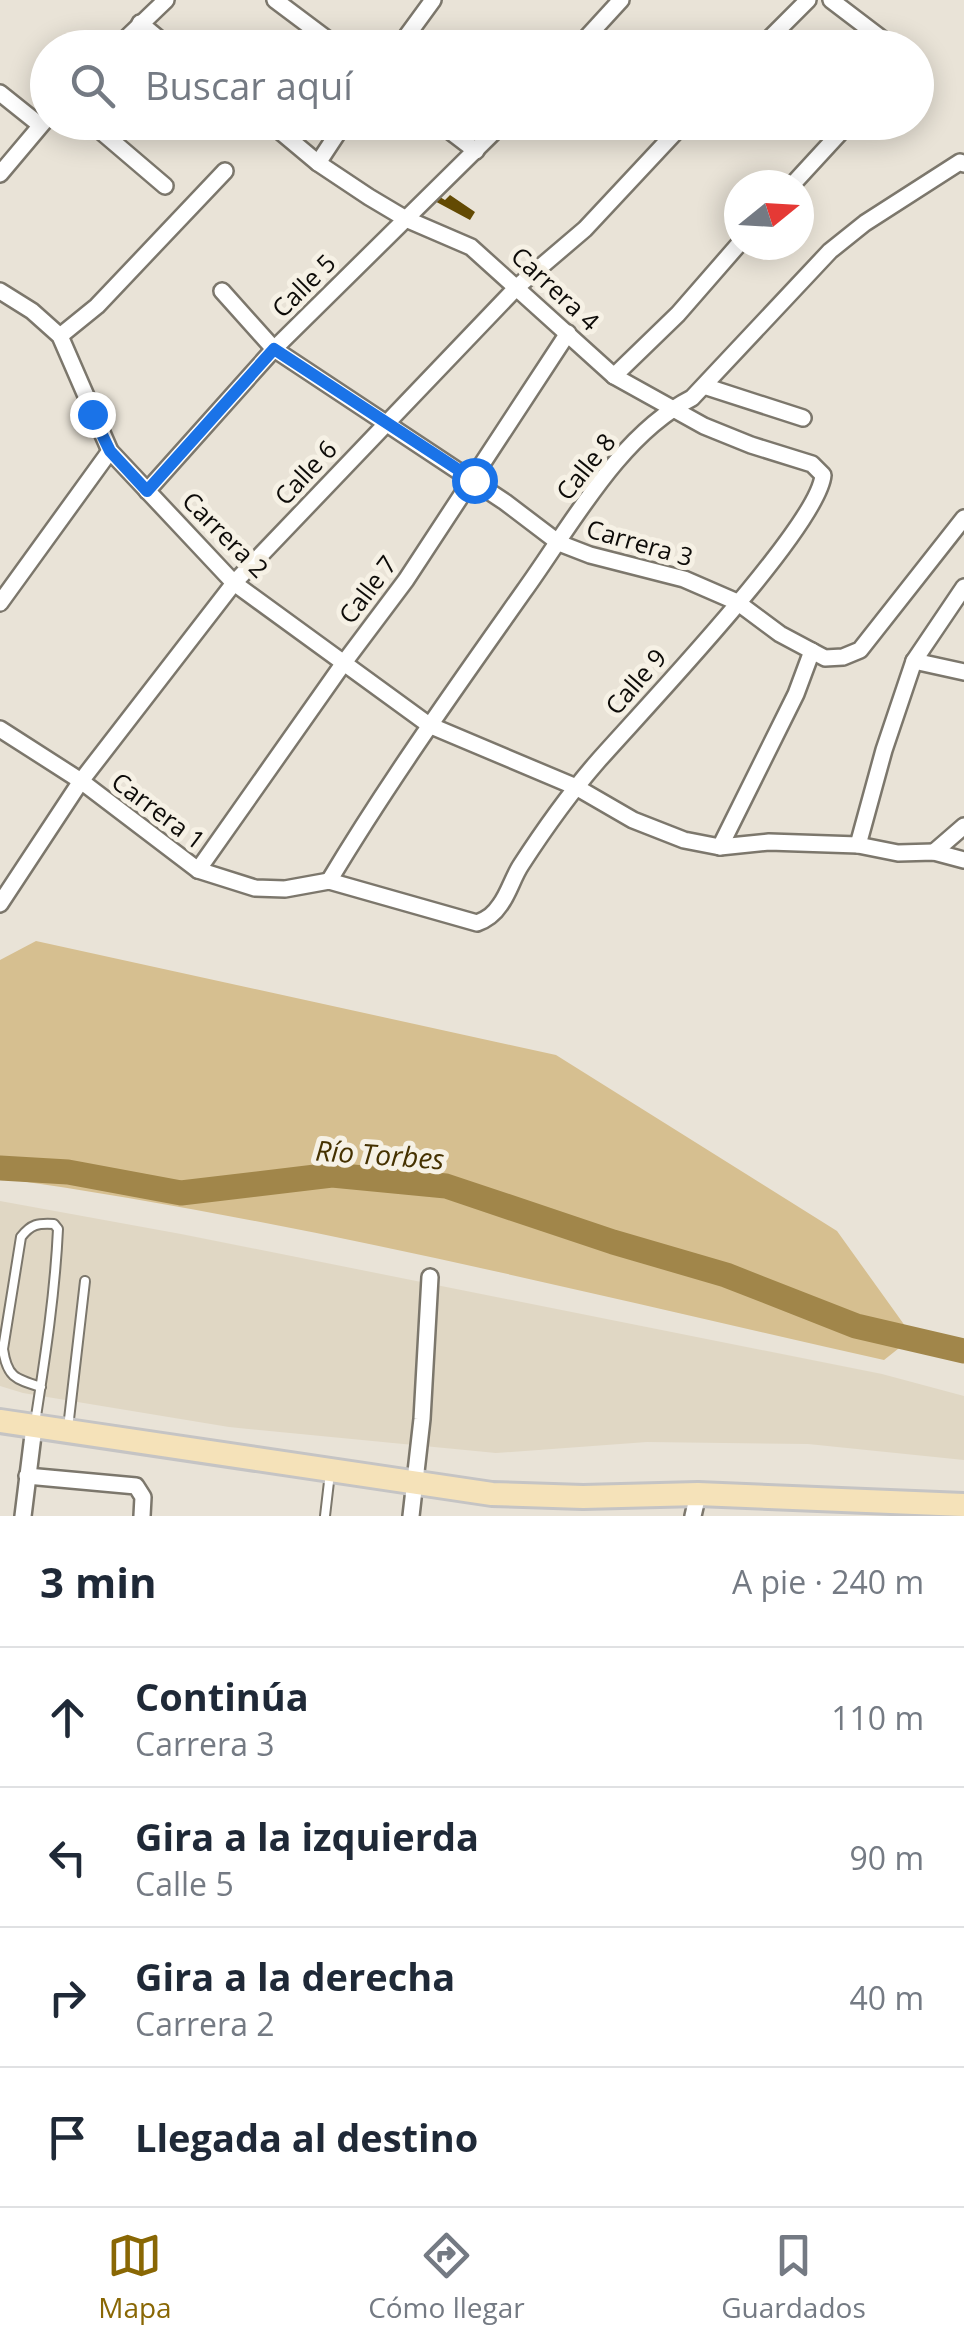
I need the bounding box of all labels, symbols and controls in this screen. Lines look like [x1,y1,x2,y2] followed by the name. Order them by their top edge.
[30,30,934,140] search box
[65,58,120,113] icon: search
[145,59,353,111] text: Buscar aquí
[724,170,814,260] north arrow
[505,238,607,338] street label: Carrera 4
[264,246,342,324] street label: Calle 5
[70,392,116,438] route end
[548,425,622,507] street label: Calle 8
[266,432,344,512] street label: Calle 6
[452,458,498,504] route start
[175,483,277,585] street label: Carrera 2
[583,511,697,573] street label: Carrera 3
[330,548,404,630] street label: Calle 7
[597,641,673,721] street label: Calle 9
[105,764,213,856] street label: Carrera 1
[314,1131,446,1177] water label: Río Torbes
[40,1553,157,1610] text: 3 min
[732,1560,924,1603] text: A pie · 240 m
[135,1670,309,1722] text: Continúa
[40,1690,95,1745] icon: ahead
[831,1696,924,1739] text: 110 m
[135,1722,275,1765] text: Carrera 3
[135,1810,479,1862] text: Gira a la izquierda
[40,1830,95,1885] icon: left
[849,1836,924,1879] text: 90 m
[135,1862,234,1905] text: Calle 5
[135,1950,455,2002] text: Gira a la derecha
[40,1970,95,2025] icon: right
[849,1976,924,2019] text: 40 m
[135,2002,275,2045] text: Carrera 2
[40,2110,95,2165] icon: arrive
[135,2111,478,2163] text: Llegada al destino
[98,2228,172,2326] tab: Mapa
[368,2228,525,2326] tab: Cómo llegar
[721,2228,866,2326] tab: Guardados

